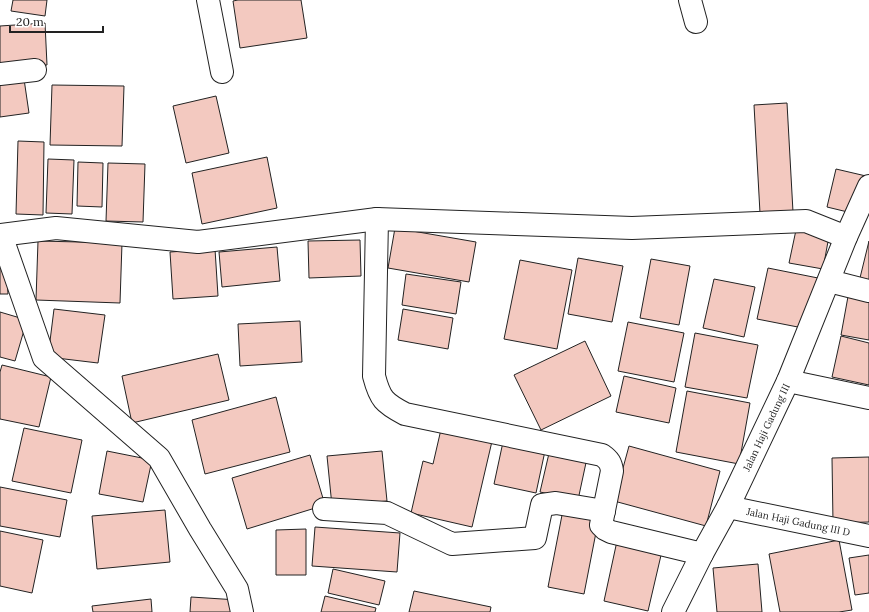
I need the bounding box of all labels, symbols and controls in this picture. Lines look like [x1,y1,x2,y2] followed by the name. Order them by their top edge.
[10,8,103,34] scale bar
[16,14,44,29] text: 20 m
[740,381,793,474] street label: Jalan Haji Gadung III
[744,505,851,539] street label: Jalan Haji Gadung III D

